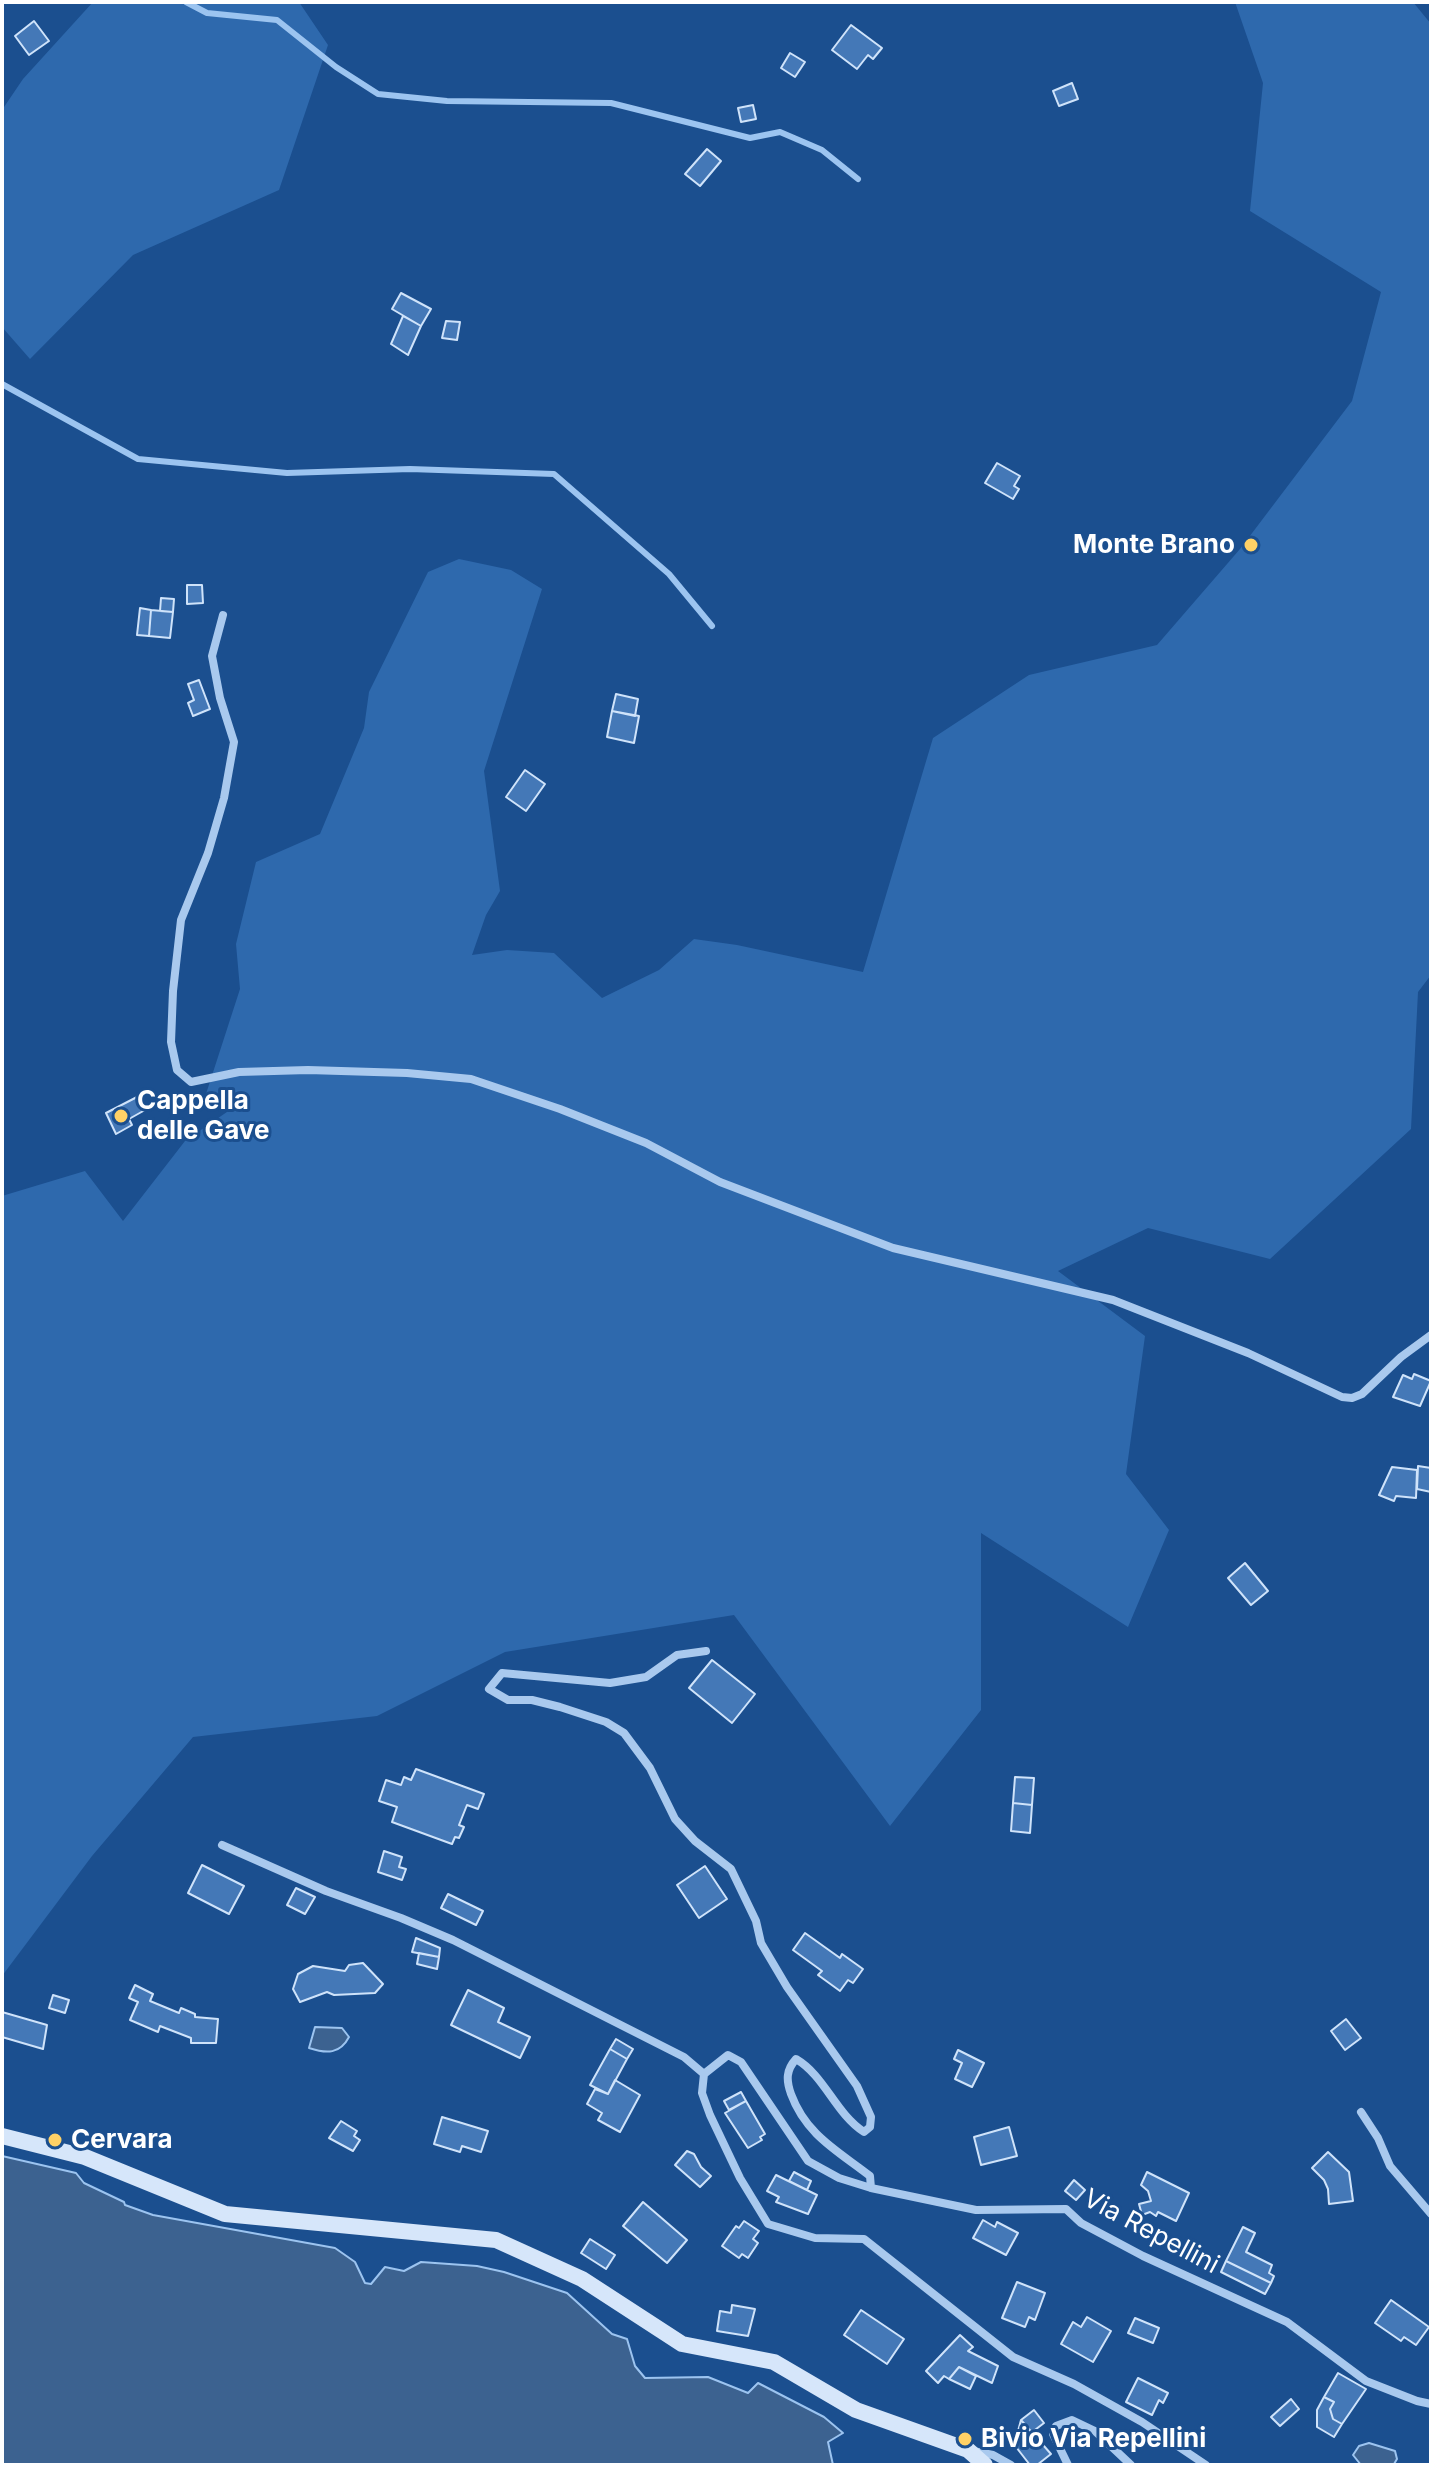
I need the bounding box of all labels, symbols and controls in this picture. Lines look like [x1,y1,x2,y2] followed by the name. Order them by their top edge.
[1073,529,1235,561] place label: Monte Brano
[1242,536,1260,554] marker: Monte Brano
[137,1085,269,1146] place label: Cappella delle Gave
[112,1107,130,1125] marker: Cappella delle Gave
[71,2124,172,2156] place label: Cervara
[46,2131,64,2149] marker: Cervara
[1078,2183,1224,2281] street label: Via Repellini
[981,2423,1206,2455] place label: Bivio Via Repellini
[956,2430,974,2448] marker: Bivio Via Repellini

